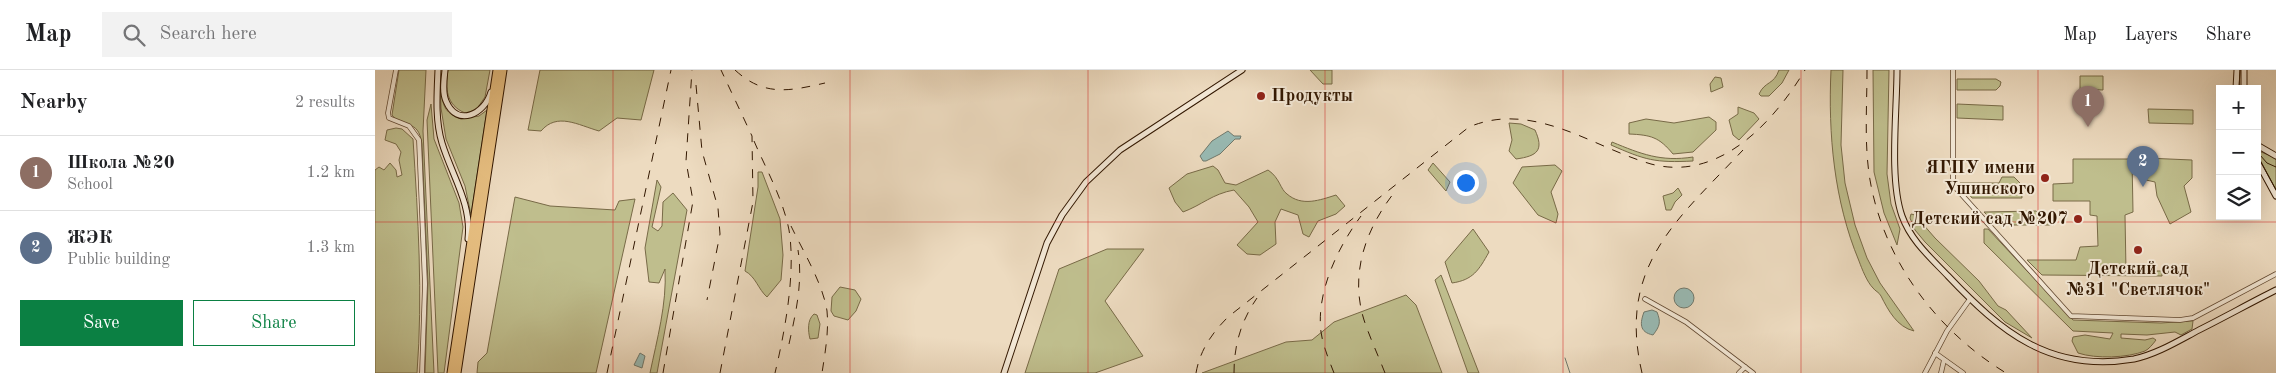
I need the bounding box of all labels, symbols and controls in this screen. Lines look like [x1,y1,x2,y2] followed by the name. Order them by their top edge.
[102,12,452,57] search box
[120,21,148,49] icon: search
[25,23,72,47] text: Map
[160,25,257,44] text: Search here
[2063,26,2097,44] text: Map
[2125,26,2177,44] text: Layers
[2205,26,2251,44] text: Share
[2216,85,2261,220] map controls
[2216,85,2261,130] button: +
[2072,86,2104,127] pin: 1
[1271,87,1353,105] place label: Продукты
[1255,90,1267,102] marker: Продукты
[20,92,88,113] text: Nearby
[295,95,355,111] text: 2 results
[2216,130,2261,175] button: −
[2127,146,2159,187] pin: 2
[67,154,175,173] text: Школа №20
[1926,159,2035,198] place label: ЯГПУ имени Ушинского
[31,165,41,181] text: 1
[306,165,355,181] text: 1.2 km
[1453,170,1479,196] your location
[2039,172,2051,184] marker: ЯГПУ имени Ушинского
[2216,175,2261,220] button: layers
[67,177,113,193] text: School
[1911,210,2068,228] place label: Детский сад №207
[2072,213,2084,225] marker: Детский сад №207
[67,229,112,248] text: ЖЭК
[31,240,41,256] text: 2
[306,240,355,256] text: 1.3 km
[2132,244,2144,256] marker: Детский сад №31 "Светлячок"
[67,252,170,268] text: Public building
[2066,260,2210,299] place label: Детский сад №31 "Светлячок"
[20,300,183,346] button: Save
[193,300,355,346] button: Share

